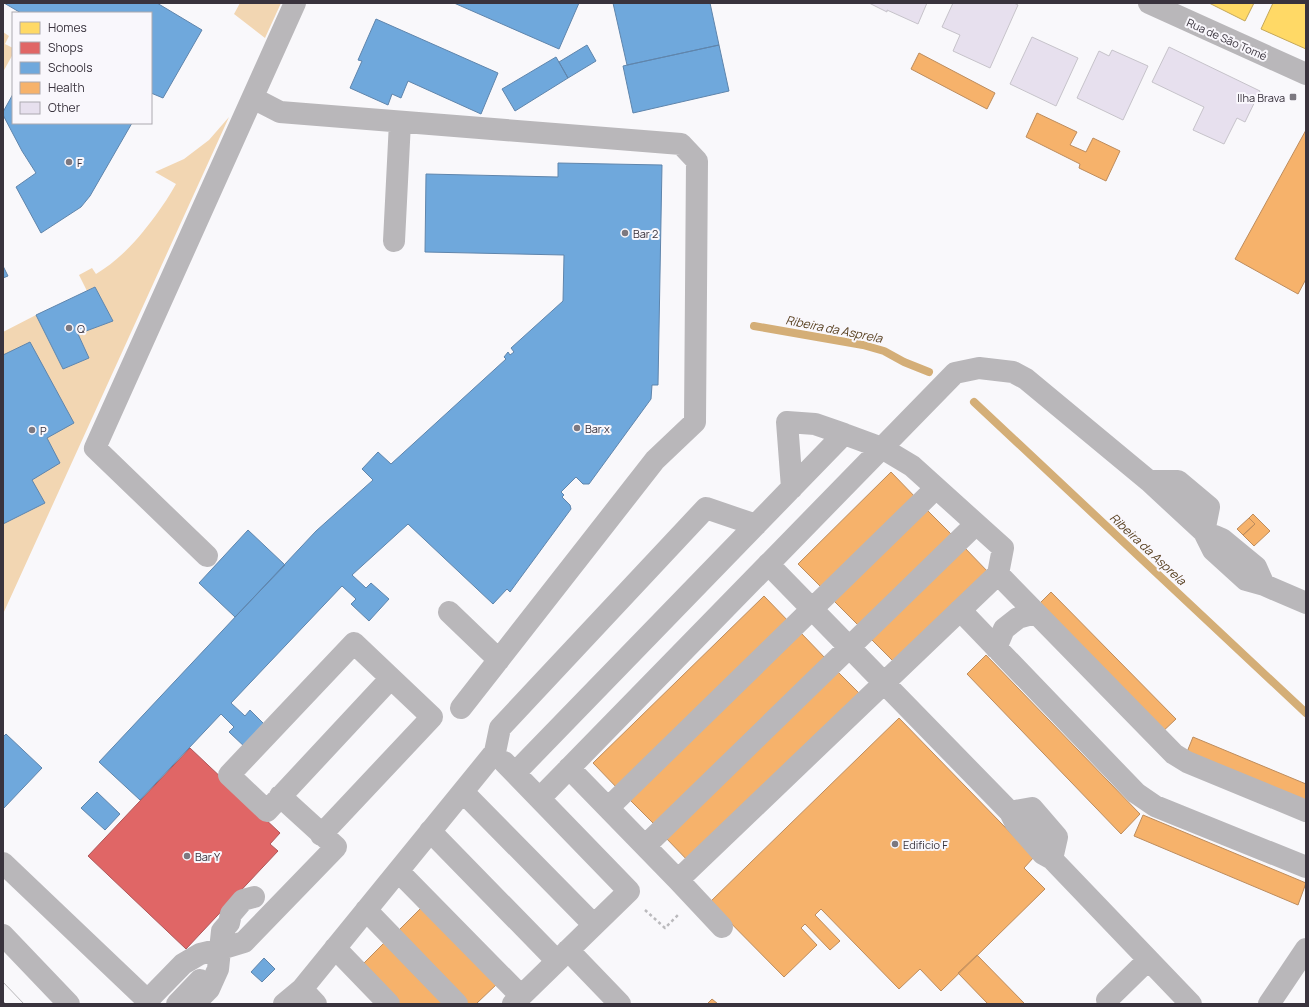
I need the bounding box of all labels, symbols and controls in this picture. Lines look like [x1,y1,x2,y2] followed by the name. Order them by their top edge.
[12,12,152,124] legend
[1184,15,1270,64] street label: Rua de São Tomé
[48,19,87,36] text: Homes
[48,39,83,56] text: Shops
[48,59,92,76] text: Schools
[48,79,85,96] text: Health
[1237,90,1285,105] place label: Ilha Brava
[1288,92,1298,102] marker: Ilha Brava
[48,99,81,116] text: Other
[77,155,83,170] place label: F
[64,157,74,167] marker: F
[633,226,658,241] place label: Bar 2
[620,228,630,238] marker: Bar 2
[784,311,885,347] water label: Ribeira da Asprela
[77,321,85,336] place label: Q
[64,323,74,333] marker: Q
[585,421,610,436] place label: Bar x
[40,423,47,438] place label: P
[572,423,582,433] marker: Bar x
[27,425,37,435] marker: P
[1106,509,1191,590] water label: Ribeira da Asprela
[903,837,948,852] place label: Edificio F
[890,839,900,849] marker: Edificio F
[195,849,221,864] place label: Bar Y
[182,851,192,861] marker: Bar Y

